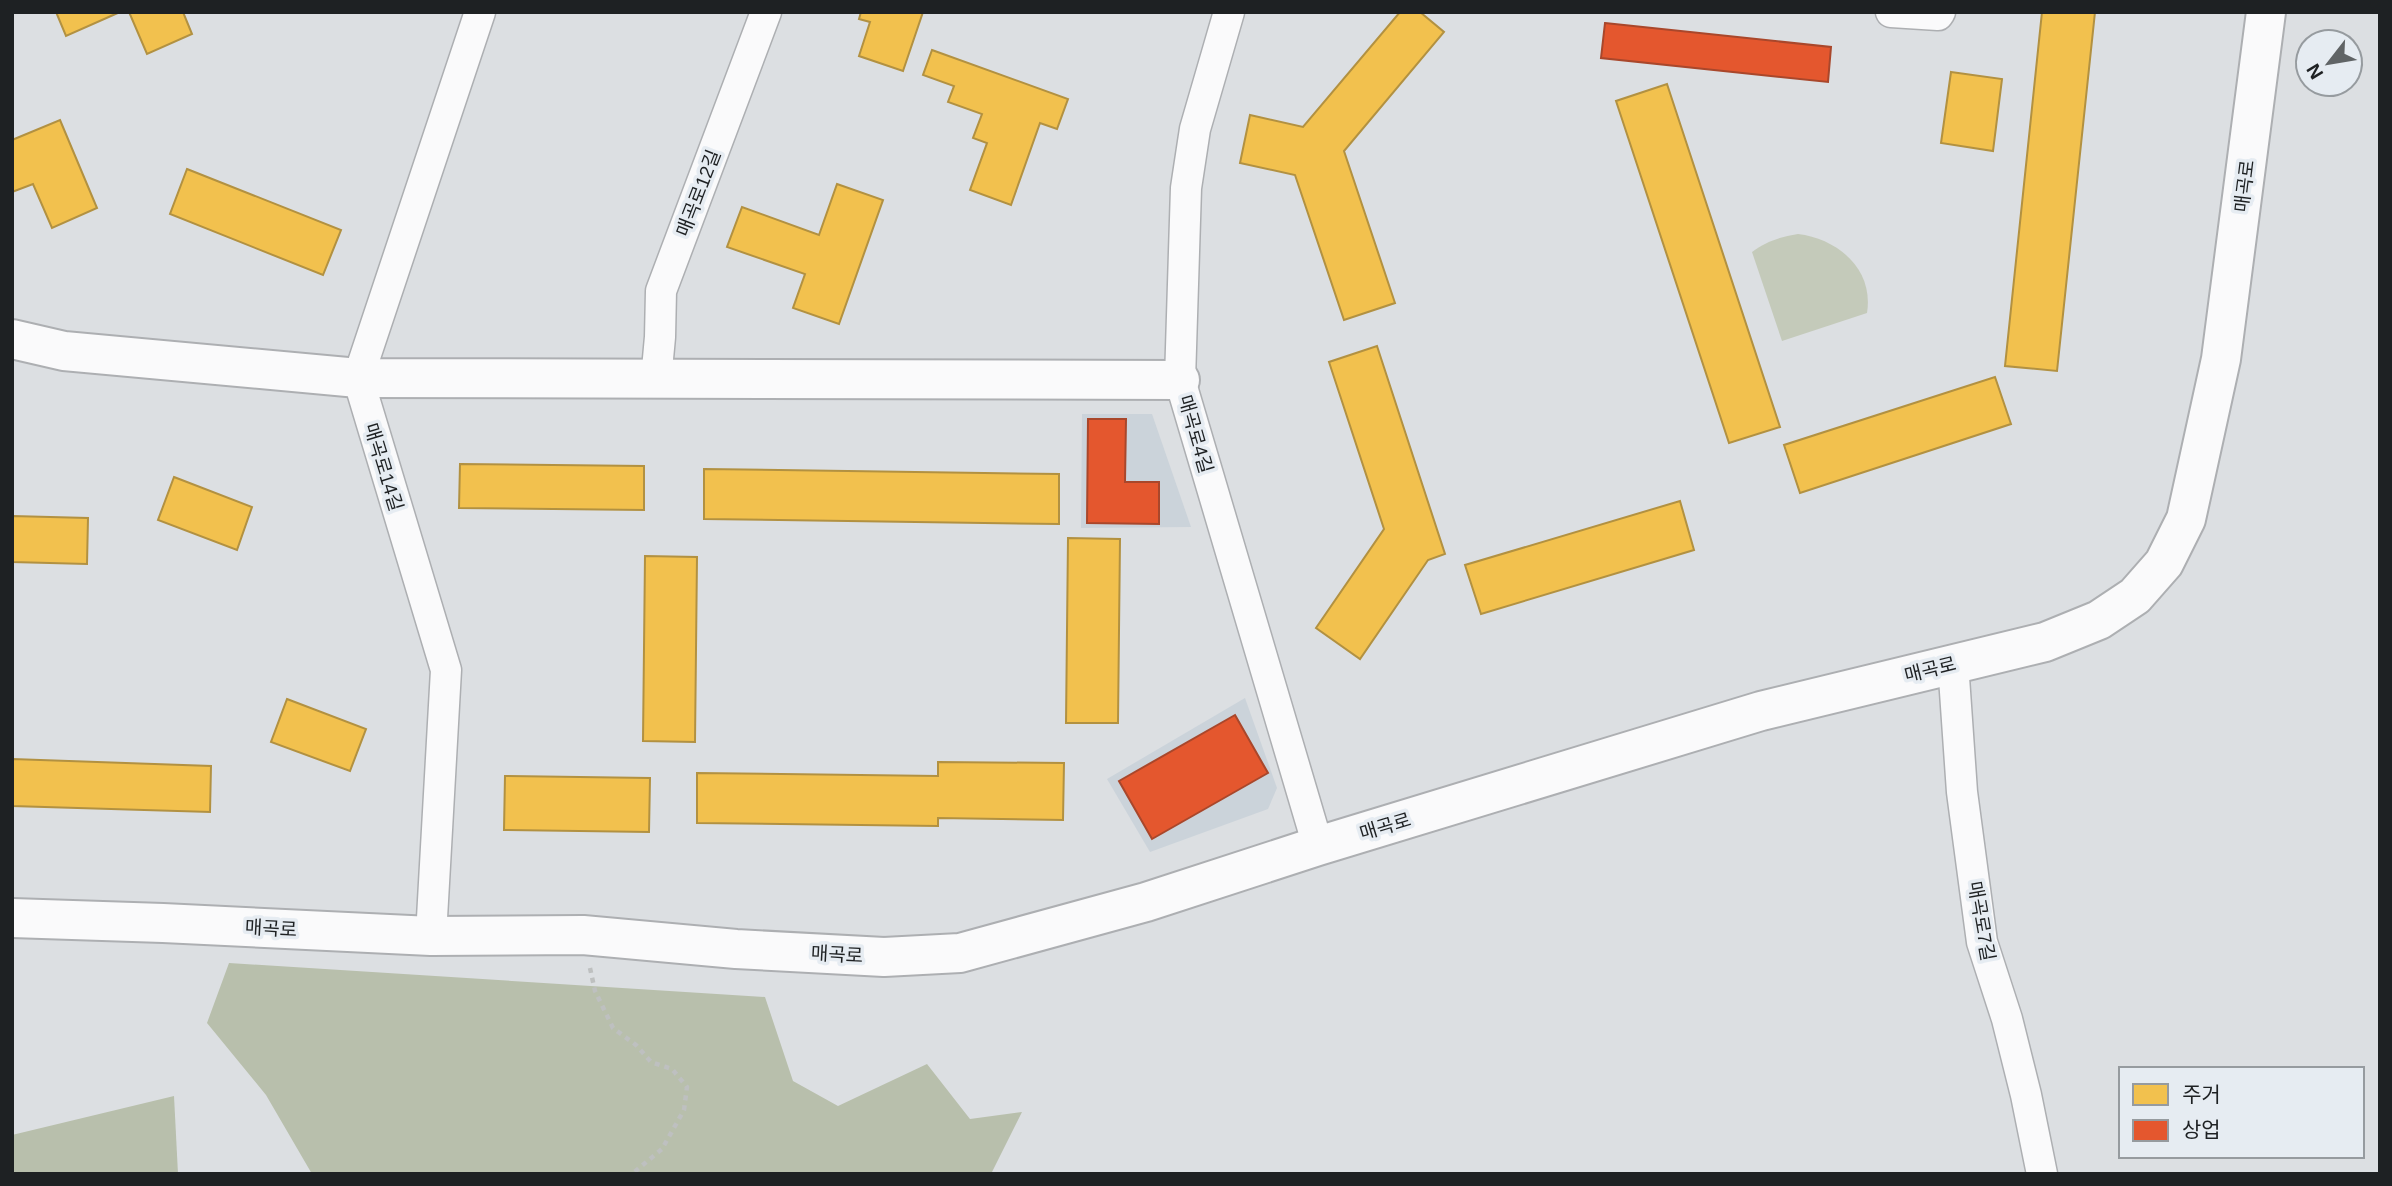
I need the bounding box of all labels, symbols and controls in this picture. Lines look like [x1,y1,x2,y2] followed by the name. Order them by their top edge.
[2294,28,2364,98] north arrow
[2302,60,2327,83] text: N
[672,147,725,239] street label: 매곡로12길
[2231,159,2258,213] street label: 매곡로
[1174,393,1217,476] street label: 매곡로4길
[360,421,407,514] street label: 매곡로14길
[1902,653,1958,686] street label: 매곡로
[1357,809,1413,844] street label: 매곡로
[1964,880,1999,963] street label: 매곡로7길
[244,917,298,940] street label: 매곡로
[810,943,864,966] street label: 매곡로
[2119,1067,2364,1158] legend
[2182,1083,2221,1106] text: 주거
[2182,1118,2221,1141] text: 상업

